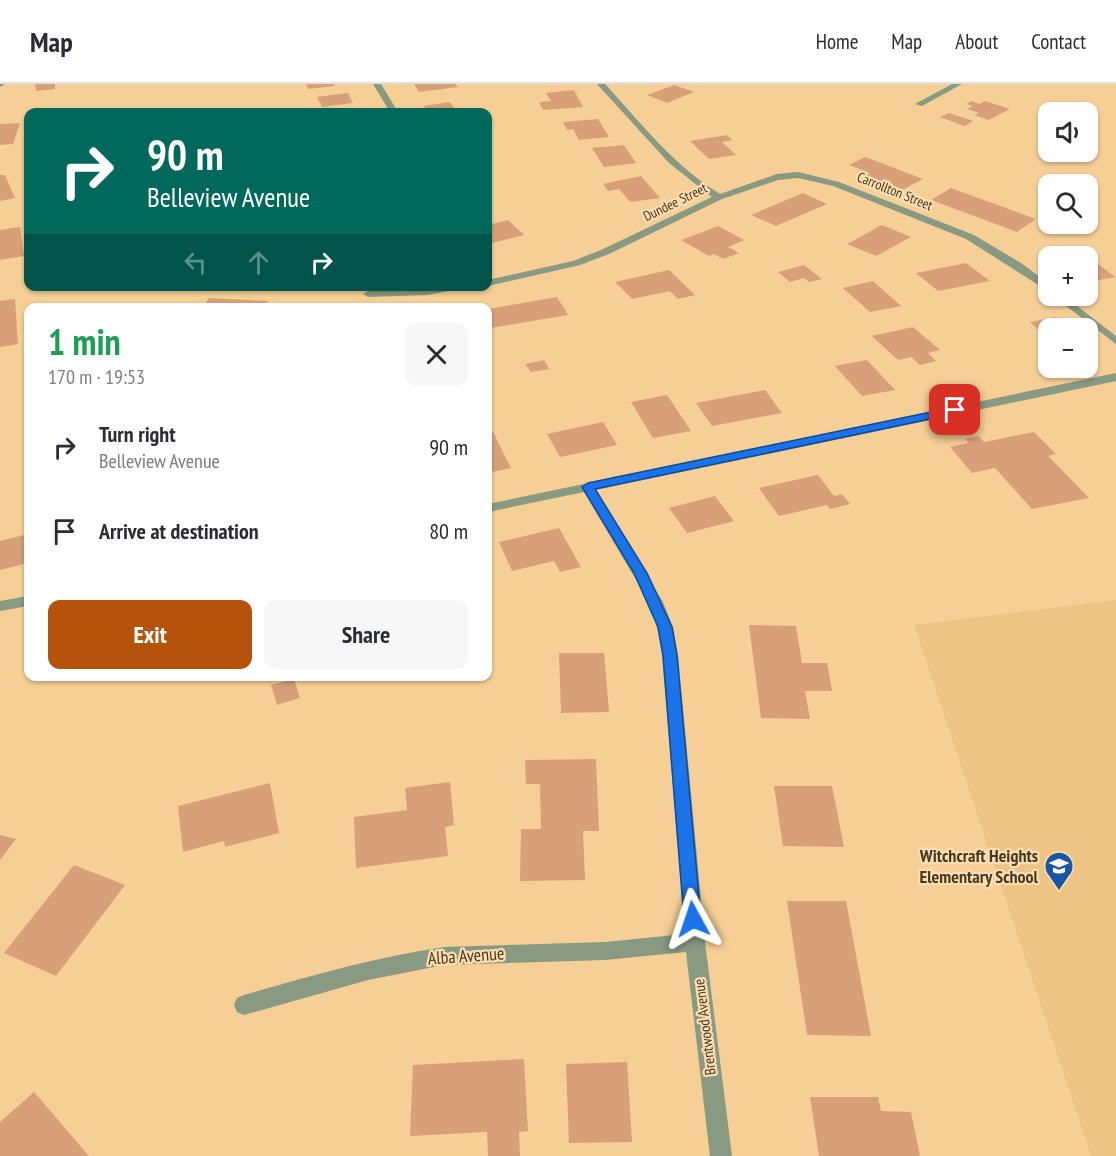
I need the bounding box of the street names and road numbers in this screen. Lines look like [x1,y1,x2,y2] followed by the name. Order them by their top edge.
[855,168,936,214] street label: Carrollton Street
[640,179,710,225] street label: Dundee Street
[427,941,505,970] street label: Alba Avenue
[689,978,720,1076] street label: Brentwood Avenue

